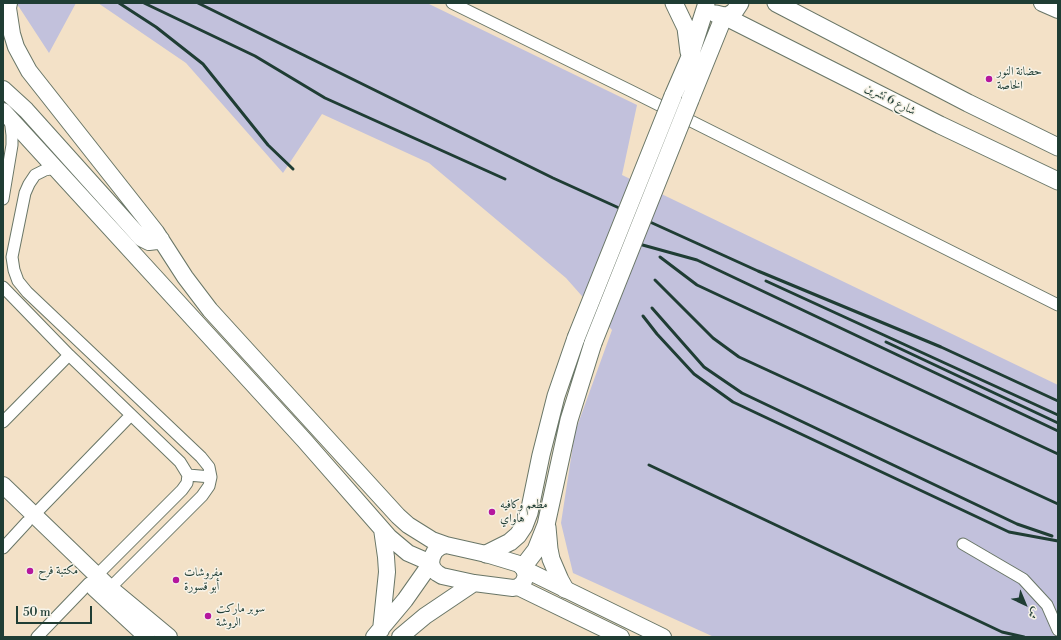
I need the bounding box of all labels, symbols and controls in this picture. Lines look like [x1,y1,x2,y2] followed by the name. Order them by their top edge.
[997,65,1042,93] place label: حضانة النور الخاصة
[984,74,994,84] marker: حضانة النور الخاصة
[862,81,918,119] street label: شارع 6 تشرين
[500,498,548,526] place label: مطعم وكافيه هاواي
[487,507,497,517] marker: مطعم وكافيه هاواي
[38,564,78,578] place label: مكتبة فرح
[25,566,35,576] marker: مكتبة فرح
[184,566,223,594] place label: مفروشات أبو قسورة
[171,575,181,585] marker: مفروشات أبو قسورة
[1005,584,1045,624] north arrow
[18,598,94,624] scale bar
[216,602,265,630] place label: سوبر ماركت الروشة
[1025,604,1042,621] text: ش
[23,605,51,620] text: 50 m
[203,611,213,621] marker: سوبر ماركت الروشة

